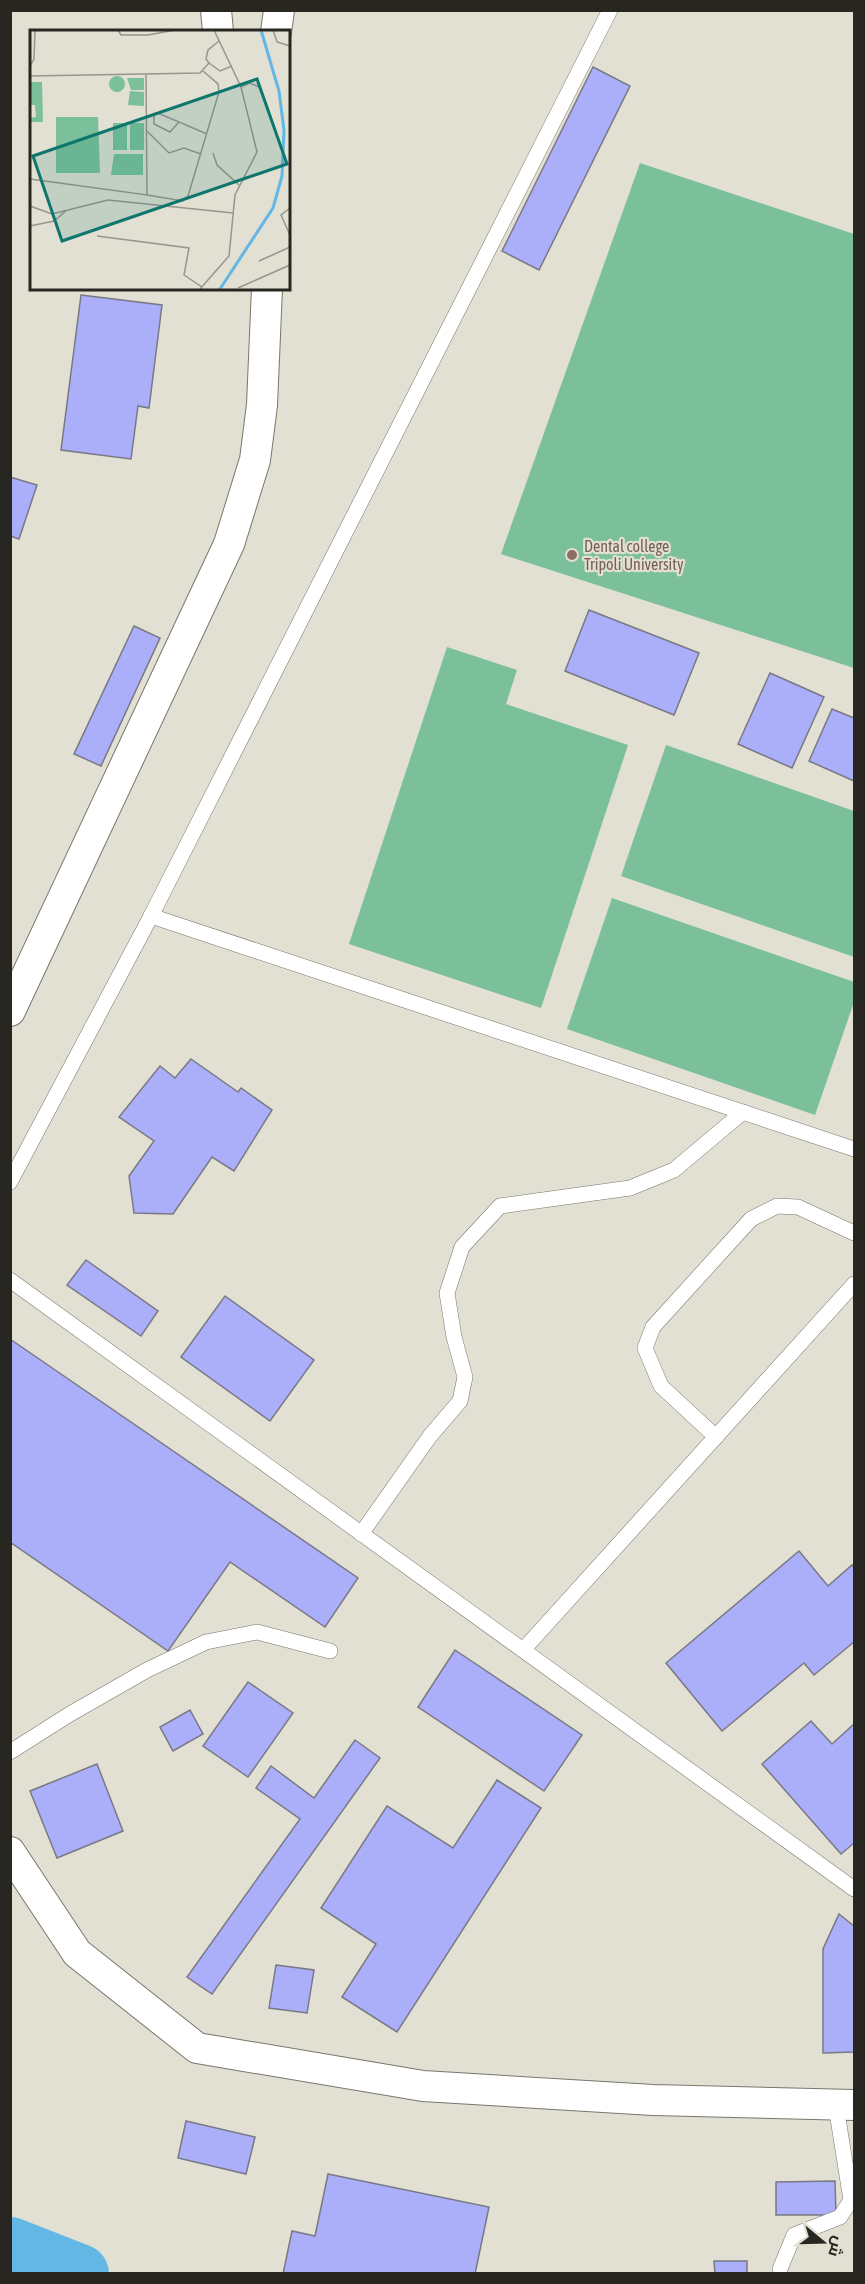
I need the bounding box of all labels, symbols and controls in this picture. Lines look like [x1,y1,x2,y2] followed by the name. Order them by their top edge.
[30,30,290,290] inset map
[584,537,684,574] place label: Dental college Tripoli University
[565,548,579,562] marker: Dental college Tripoli University
[793,2212,853,2272] north arrow
[824,2234,849,2260] text: ش

